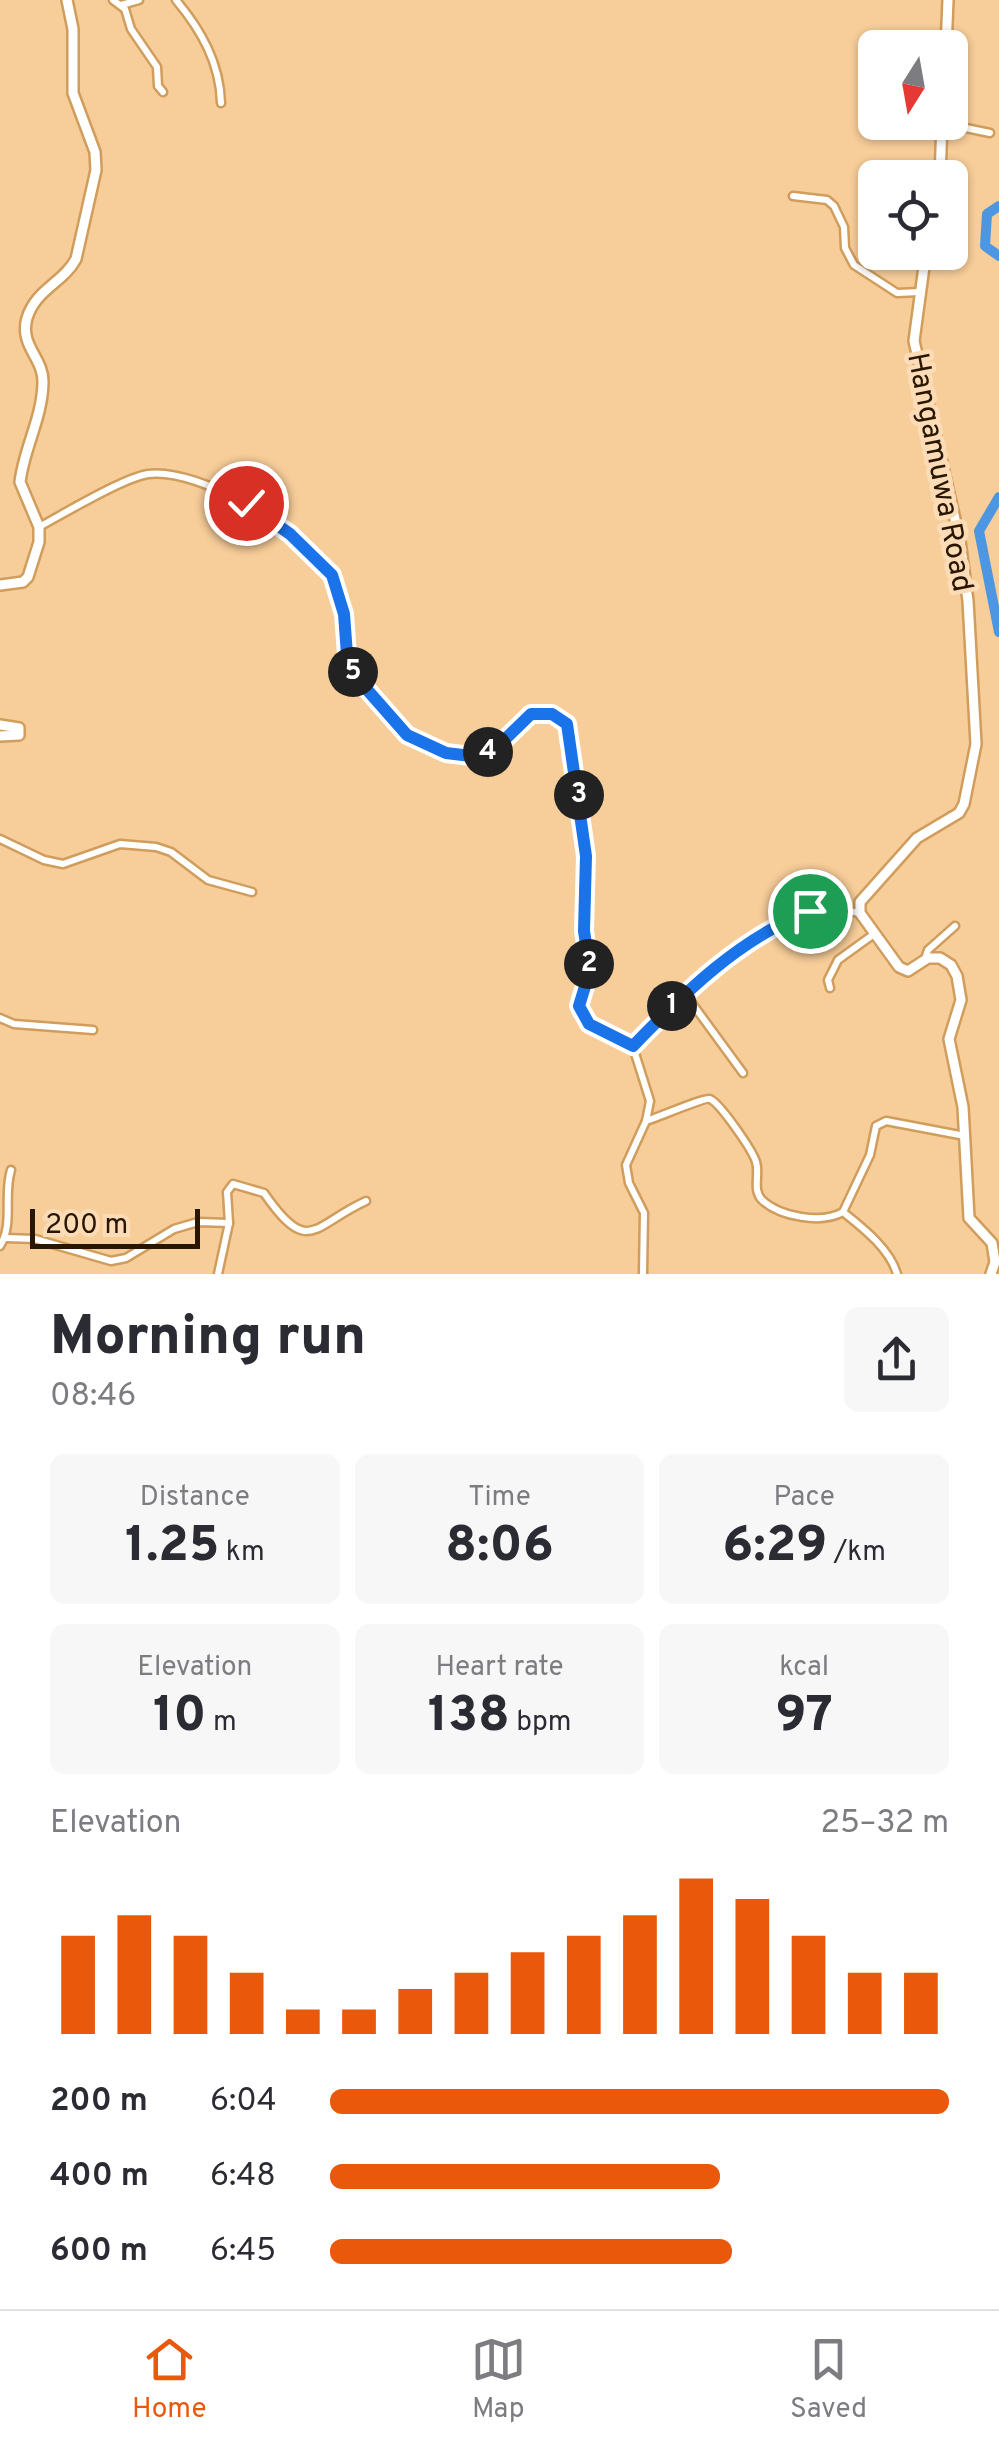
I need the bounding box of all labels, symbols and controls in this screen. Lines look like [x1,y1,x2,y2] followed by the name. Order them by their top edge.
[858,30,968,140] north arrow
[858,30,968,270] map controls
[858,160,968,270] button: locate
[897,350,980,595] street label: Hangamuwa Road
[204,461,289,546] pin
[219,476,274,531] icon: check
[328,647,378,697] pin: 5
[344,654,362,690] text: 5
[463,727,513,777] pin: 4
[479,734,497,770] text: 4
[554,770,604,820] pin: 3
[571,777,587,813] text: 3
[768,869,853,954] pin
[783,884,838,939] icon: arrive
[564,939,614,989] pin: 2
[580,946,598,982] text: 2
[647,981,697,1031] pin: 1
[666,988,678,1024] text: 1
[30,1204,200,1248] scale bar
[45,1208,128,1244] text: 200 m
[50,1304,366,1374] text: Morning run
[844,1307,949,1412] button: share
[50,1377,136,1417] text: 08:46
[140,1480,250,1516] text: Distance
[468,1480,531,1516] text: Time
[773,1480,835,1516] text: Pace
[125,1516,219,1579] text: 1.25
[445,1516,554,1579] text: 8:06
[722,1516,827,1579] text: 6:29
[219,1535,265,1571] text: km
[827,1535,886,1571] text: /km
[137,1650,252,1686] text: Elevation
[435,1650,564,1686] text: Heart rate
[779,1650,829,1686] text: kcal
[153,1686,206,1749] text: 10
[428,1686,510,1749] text: 138
[775,1686,833,1749] text: 97
[206,1705,237,1741] text: m
[510,1705,571,1741] text: bpm
[50,1804,182,1844] text: Elevation
[820,1804,949,1844] text: 25–32 m
[50,2082,148,2122] text: 200 m
[210,2082,277,2122] text: 6:04
[50,2157,149,2197] text: 400 m
[210,2157,276,2197] text: 6:48
[50,2232,148,2272] text: 600 m
[210,2232,276,2272] text: 6:45
[132,2332,206,2428] tab: Home
[471,2332,526,2428] tab: Map
[790,2332,867,2428] tab: Saved

